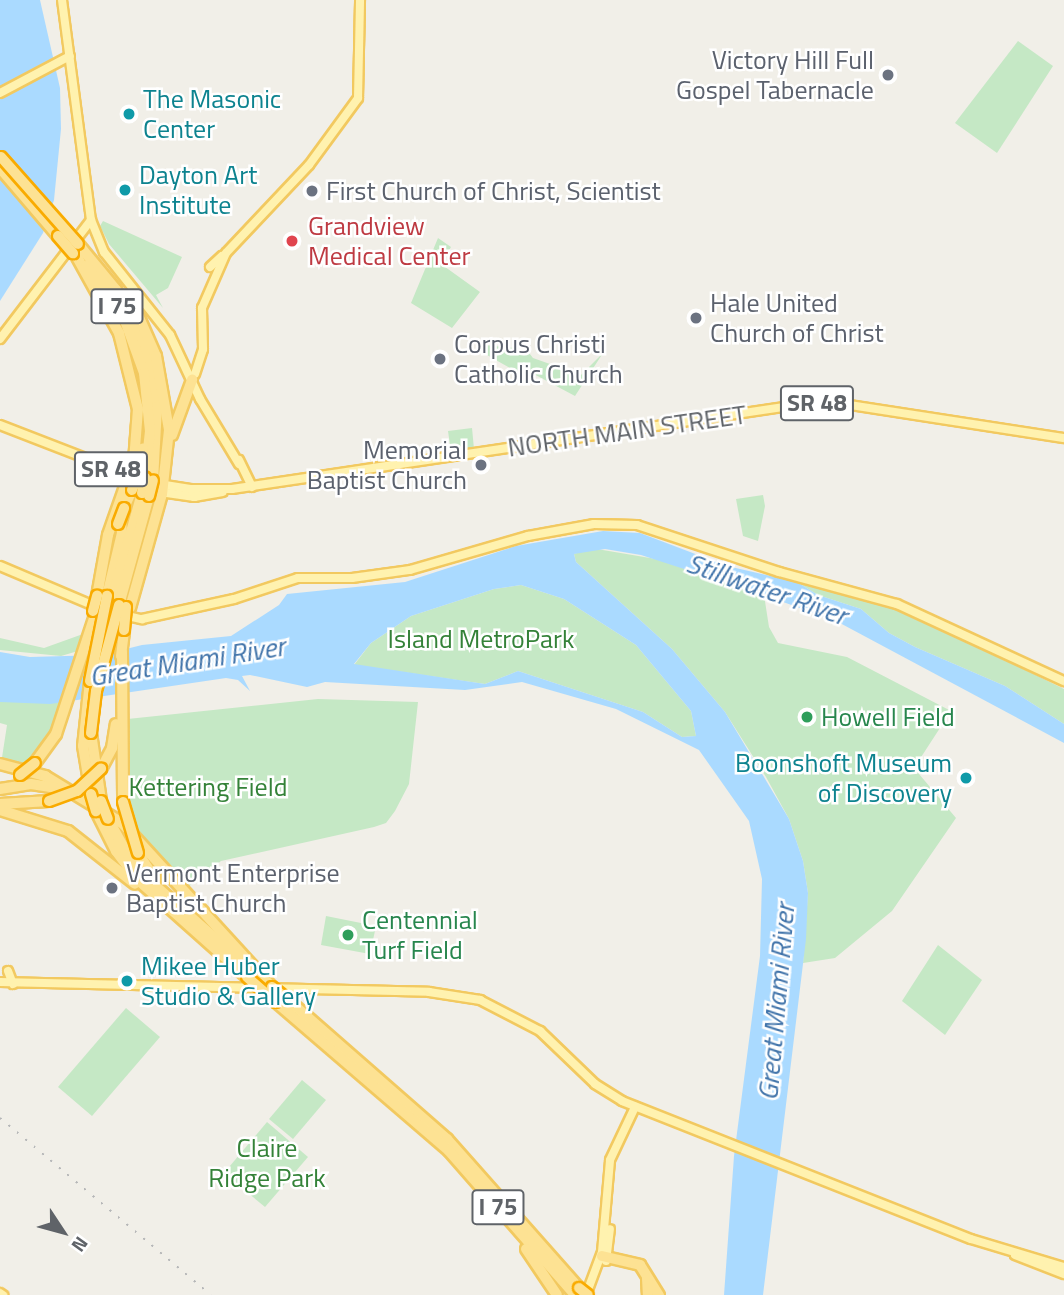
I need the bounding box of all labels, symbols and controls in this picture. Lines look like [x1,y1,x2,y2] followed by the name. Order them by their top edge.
[676,44,874,106] place label: Victory Hill Full Gospel Tabernacle
[880,67,896,83] marker: Victory Hill Full Gospel Tabernacle
[143,83,281,144] place label: The Masonic Center
[121,106,137,122] marker: The Masonic Center
[139,159,257,220] place label: Dayton Art Institute
[326,175,661,207] place label: First Church of Christ, Scientist
[117,182,133,198] marker: Dayton Art Institute
[304,183,320,199] marker: First Church of Christ, Scientist
[308,210,471,272] place label: Grandview Medical Center
[282,231,302,251] marker: Grandview Medical Center
[89,286,145,326] road number: I 75
[710,287,884,348] place label: Hale United Church of Christ
[688,310,704,326] marker: Hale United Church of Christ
[454,328,623,390] place label: Corpus Christi Catholic Church
[432,351,448,367] marker: Corpus Christi Catholic Church
[778,382,856,424] road number: SR 48
[506,399,748,463] street label: NORTH MAIN STREET
[307,434,467,496] place label: Memorial Baptist Church
[72,448,150,490] road number: SR 48
[473,457,489,473] marker: Memorial Baptist Church
[682,546,852,632] water label: Stillwater River
[388,623,574,655] park label: Island MetroPark
[87,629,287,693] water label: Great Miami River
[821,701,955,733] place label: Howell Field
[799,709,815,725] marker: Howell Field
[735,747,952,808] place label: Boonshoft Museum of Discovery
[958,770,974,786] marker: Boonshoft Museum of Discovery
[129,771,287,803] park label: Kettering Field
[126,857,340,918] place label: Vermont Enterprise Baptist Church
[104,880,120,896] marker: Vermont Enterprise Baptist Church
[751,902,801,1102] water label: Great Miami River
[362,904,478,965] place label: Centennial Turf Field
[340,927,356,943] marker: Centennial Turf Field
[141,950,316,1012] place label: Mikee Huber Studio & Gallery
[119,973,135,989] marker: Mikee Huber Studio & Gallery
[208,1132,326,1194] park label: Claire Ridge Park
[470,1186,526,1227] road number: I 75
[28,1197,98,1267] north arrow
[65,1231,96,1258] text: N

